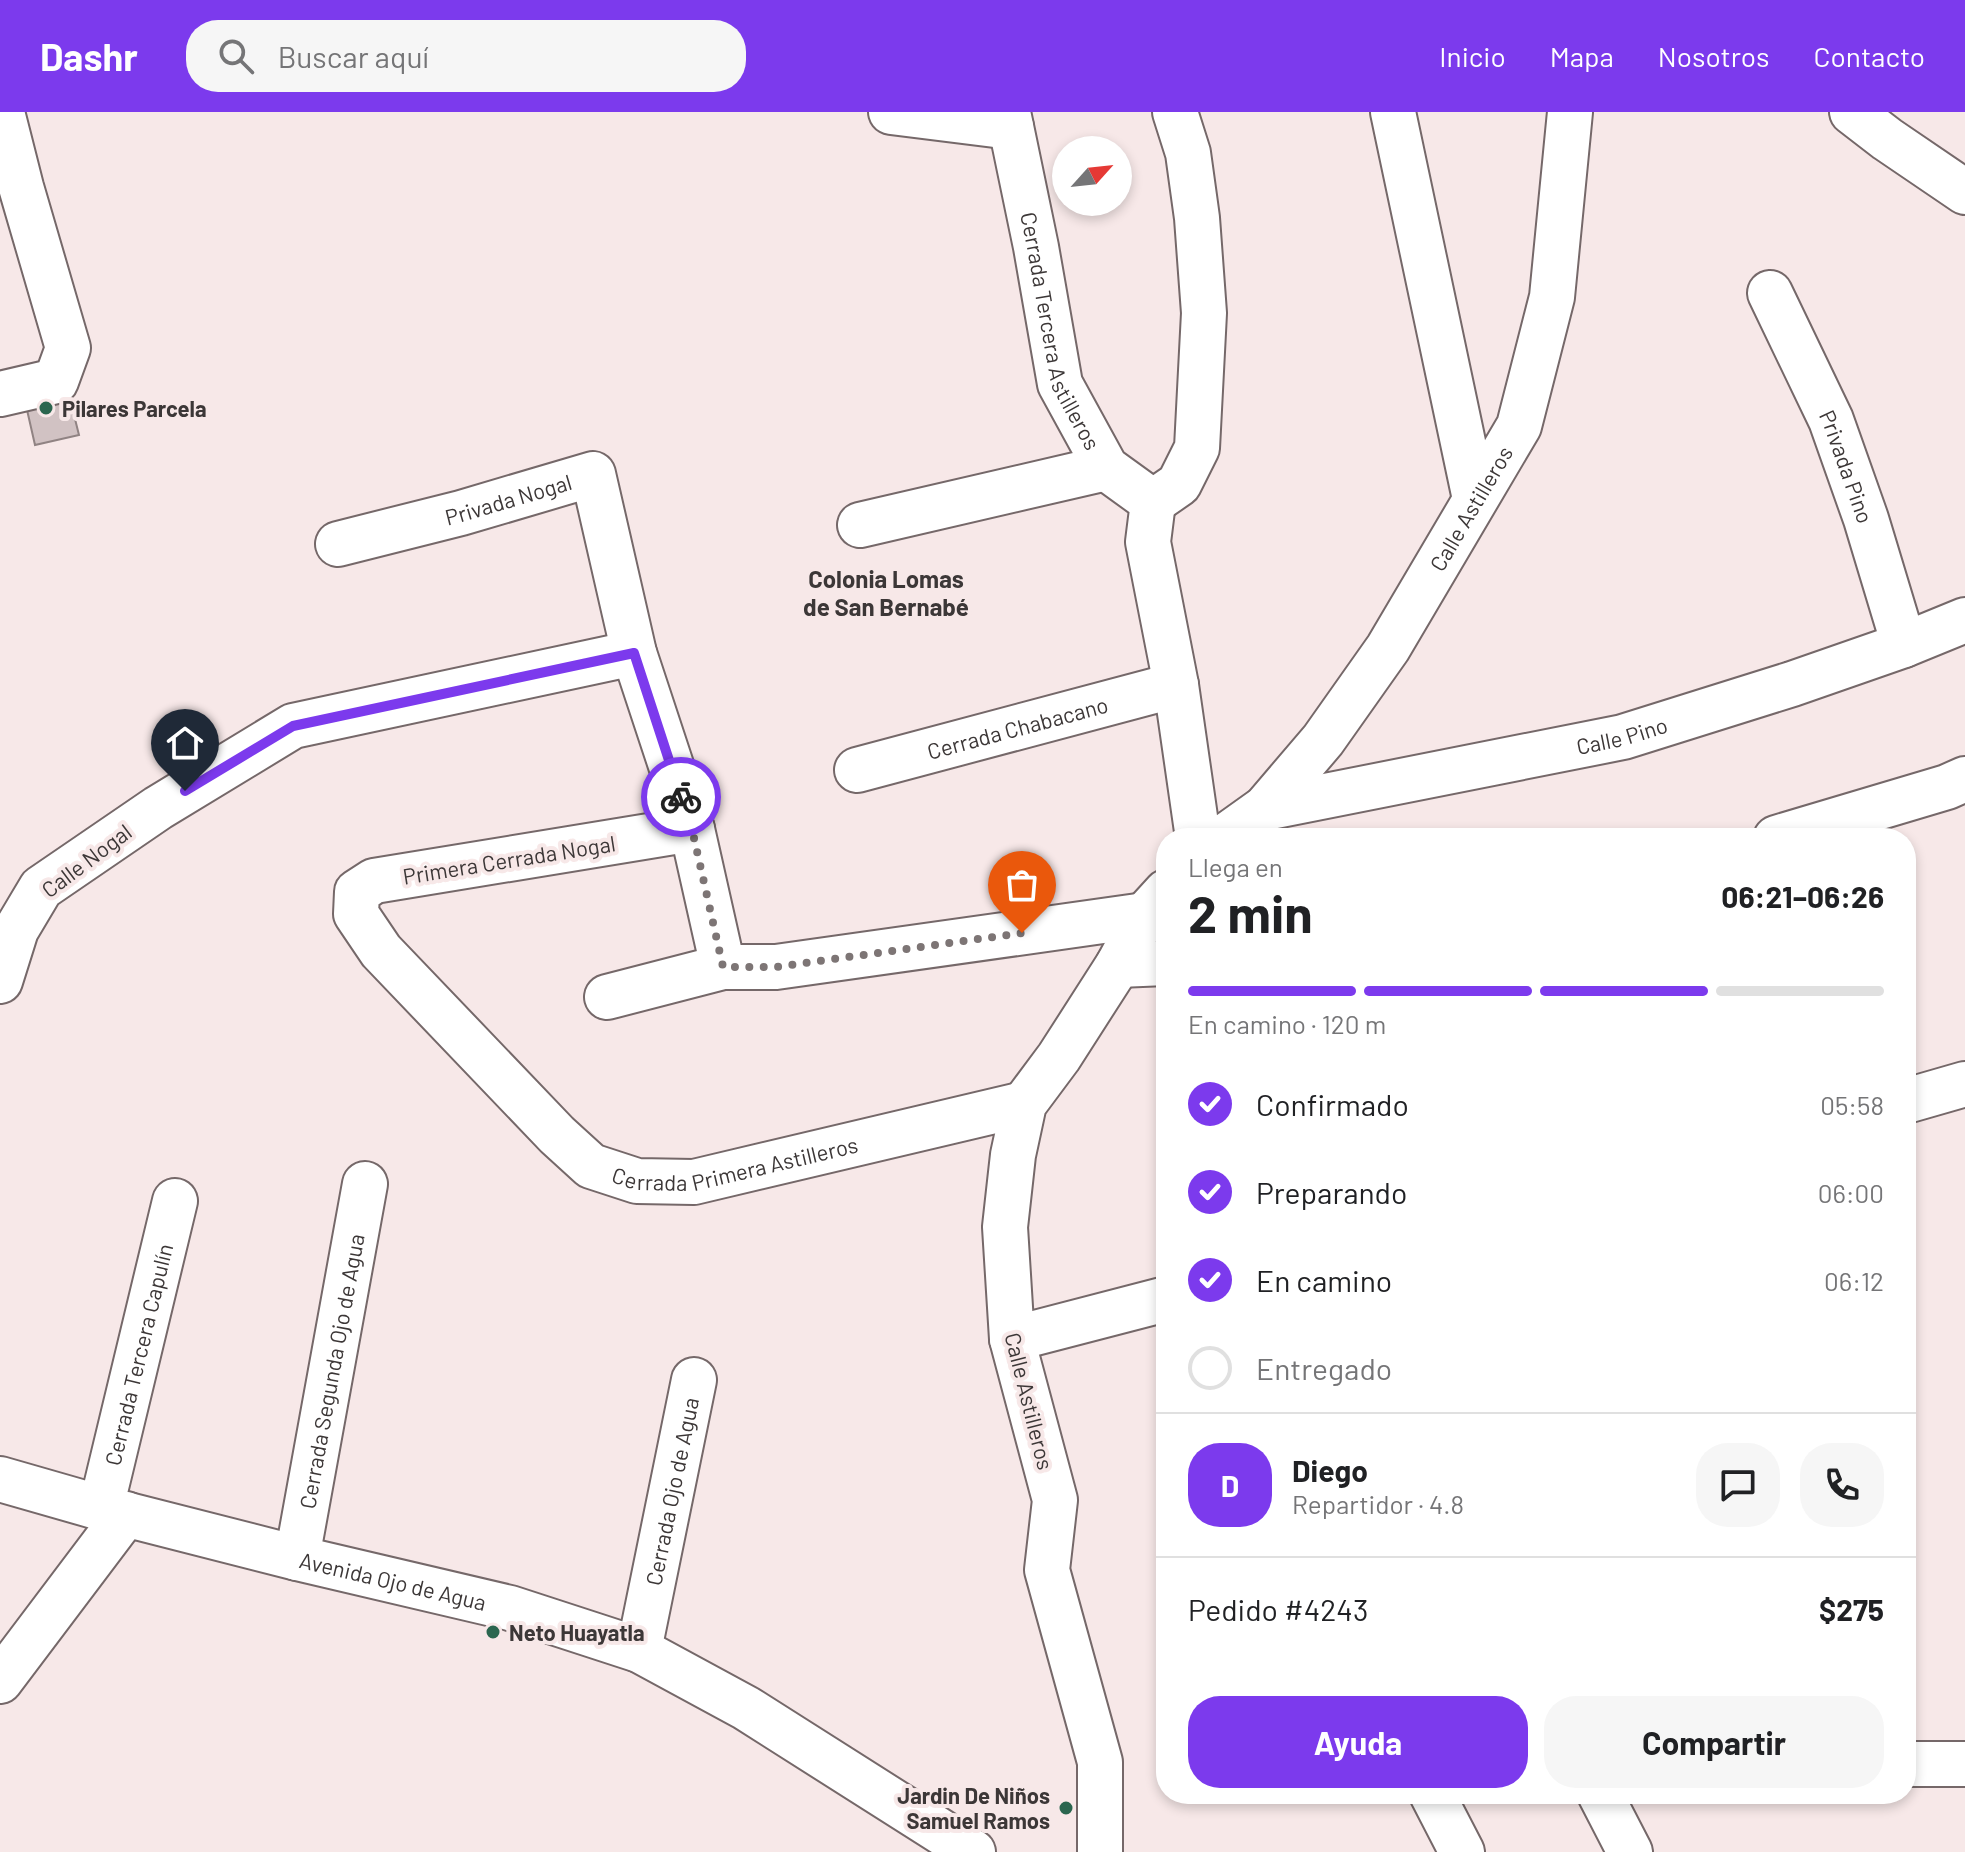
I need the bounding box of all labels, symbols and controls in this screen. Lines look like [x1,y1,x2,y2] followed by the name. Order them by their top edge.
[186,20,746,92] search box
[40,33,138,79] text: Dashr
[214,34,258,78] icon: search
[278,38,429,74] text: Buscar aquí
[1439,39,1506,73] text: Inicio
[1550,39,1614,73] text: Mapa
[1658,39,1770,73] text: Nosotros
[1814,39,1925,73] text: Contacto
[1052,136,1132,216] north arrow
[1052,136,1132,216] map controls
[1016,210,1106,454] street label: Cerrada Tercera Astilleros
[62,395,207,421] place label: Pilares Parcela
[37,399,55,417] marker: Pilares Parcela
[1815,405,1879,526] street label: Privada Pino
[1424,441,1517,575] street label: Calle Astilleros
[442,468,575,530] street label: Privada Nogal
[803,564,969,621] district label: Colonia Lomas de San Bernabé
[924,691,1111,764] street label: Cerrada Chabacano
[151,709,219,791] pin
[1574,711,1670,759] street label: Calle Pino
[163,721,207,765] icon: home
[641,757,721,837] courier
[659,775,703,819] icon: bike
[36,818,136,902] street label: Calle Nogal
[401,829,617,889] street label: Primera Cerrada Nogal
[988,851,1056,933] pin
[1188,851,1283,882] text: Llega en
[1000,863,1044,907] icon: bag
[1721,878,1884,914] text: 06:21–06:26
[1188,881,1313,943] text: 2 min
[1188,1008,1386,1039] text: En camino · 120 m
[1188,1082,1232,1126] icon: check
[1256,1086,1409,1122] text: Confirmado
[1820,1089,1884,1120] text: 05:58
[609,1131,860,1195] street label: Cerrada Primera Astilleros
[1188,1170,1232,1214] icon: check
[1256,1174,1407,1210] text: Preparando
[1818,1177,1884,1208] text: 06:00
[293,1232,369,1511] street label: Cerrada Segunda Ojo de Agua
[99,1241,177,1468] street label: Cerrada Tercera Capulín
[1188,1258,1232,1302] icon: check
[1256,1262,1392,1298] text: En camino
[1824,1265,1884,1296] text: 06:12
[1000,1330,1060,1472] street label: Calle Astilleros
[1256,1350,1392,1386] text: Entregado
[639,1395,703,1588] street label: Cerrada Ojo de Agua
[1696,1443,1780,1527] button: chat
[1800,1443,1884,1527] button: phone
[1292,1452,1368,1488] text: Diego
[1221,1467,1239,1503] text: D
[1292,1488,1464,1519] text: Repartidor · 4.8
[297,1546,489,1615] street label: Avenida Ojo de Agua
[1188,1591,1368,1627] text: Pedido #4243
[1819,1591,1884,1627] text: $275
[509,1619,645,1645] place label: Neto Huayatla
[484,1623,502,1641] marker: Neto Huayatla
[1188,1696,1528,1788] button: Ayuda
[1544,1696,1884,1788] button: Compartir
[897,1782,1050,1833] place label: Jardin De Niños Samuel Ramos
[1057,1799,1075,1817] marker: Jardin De Niños Samuel Ramos

